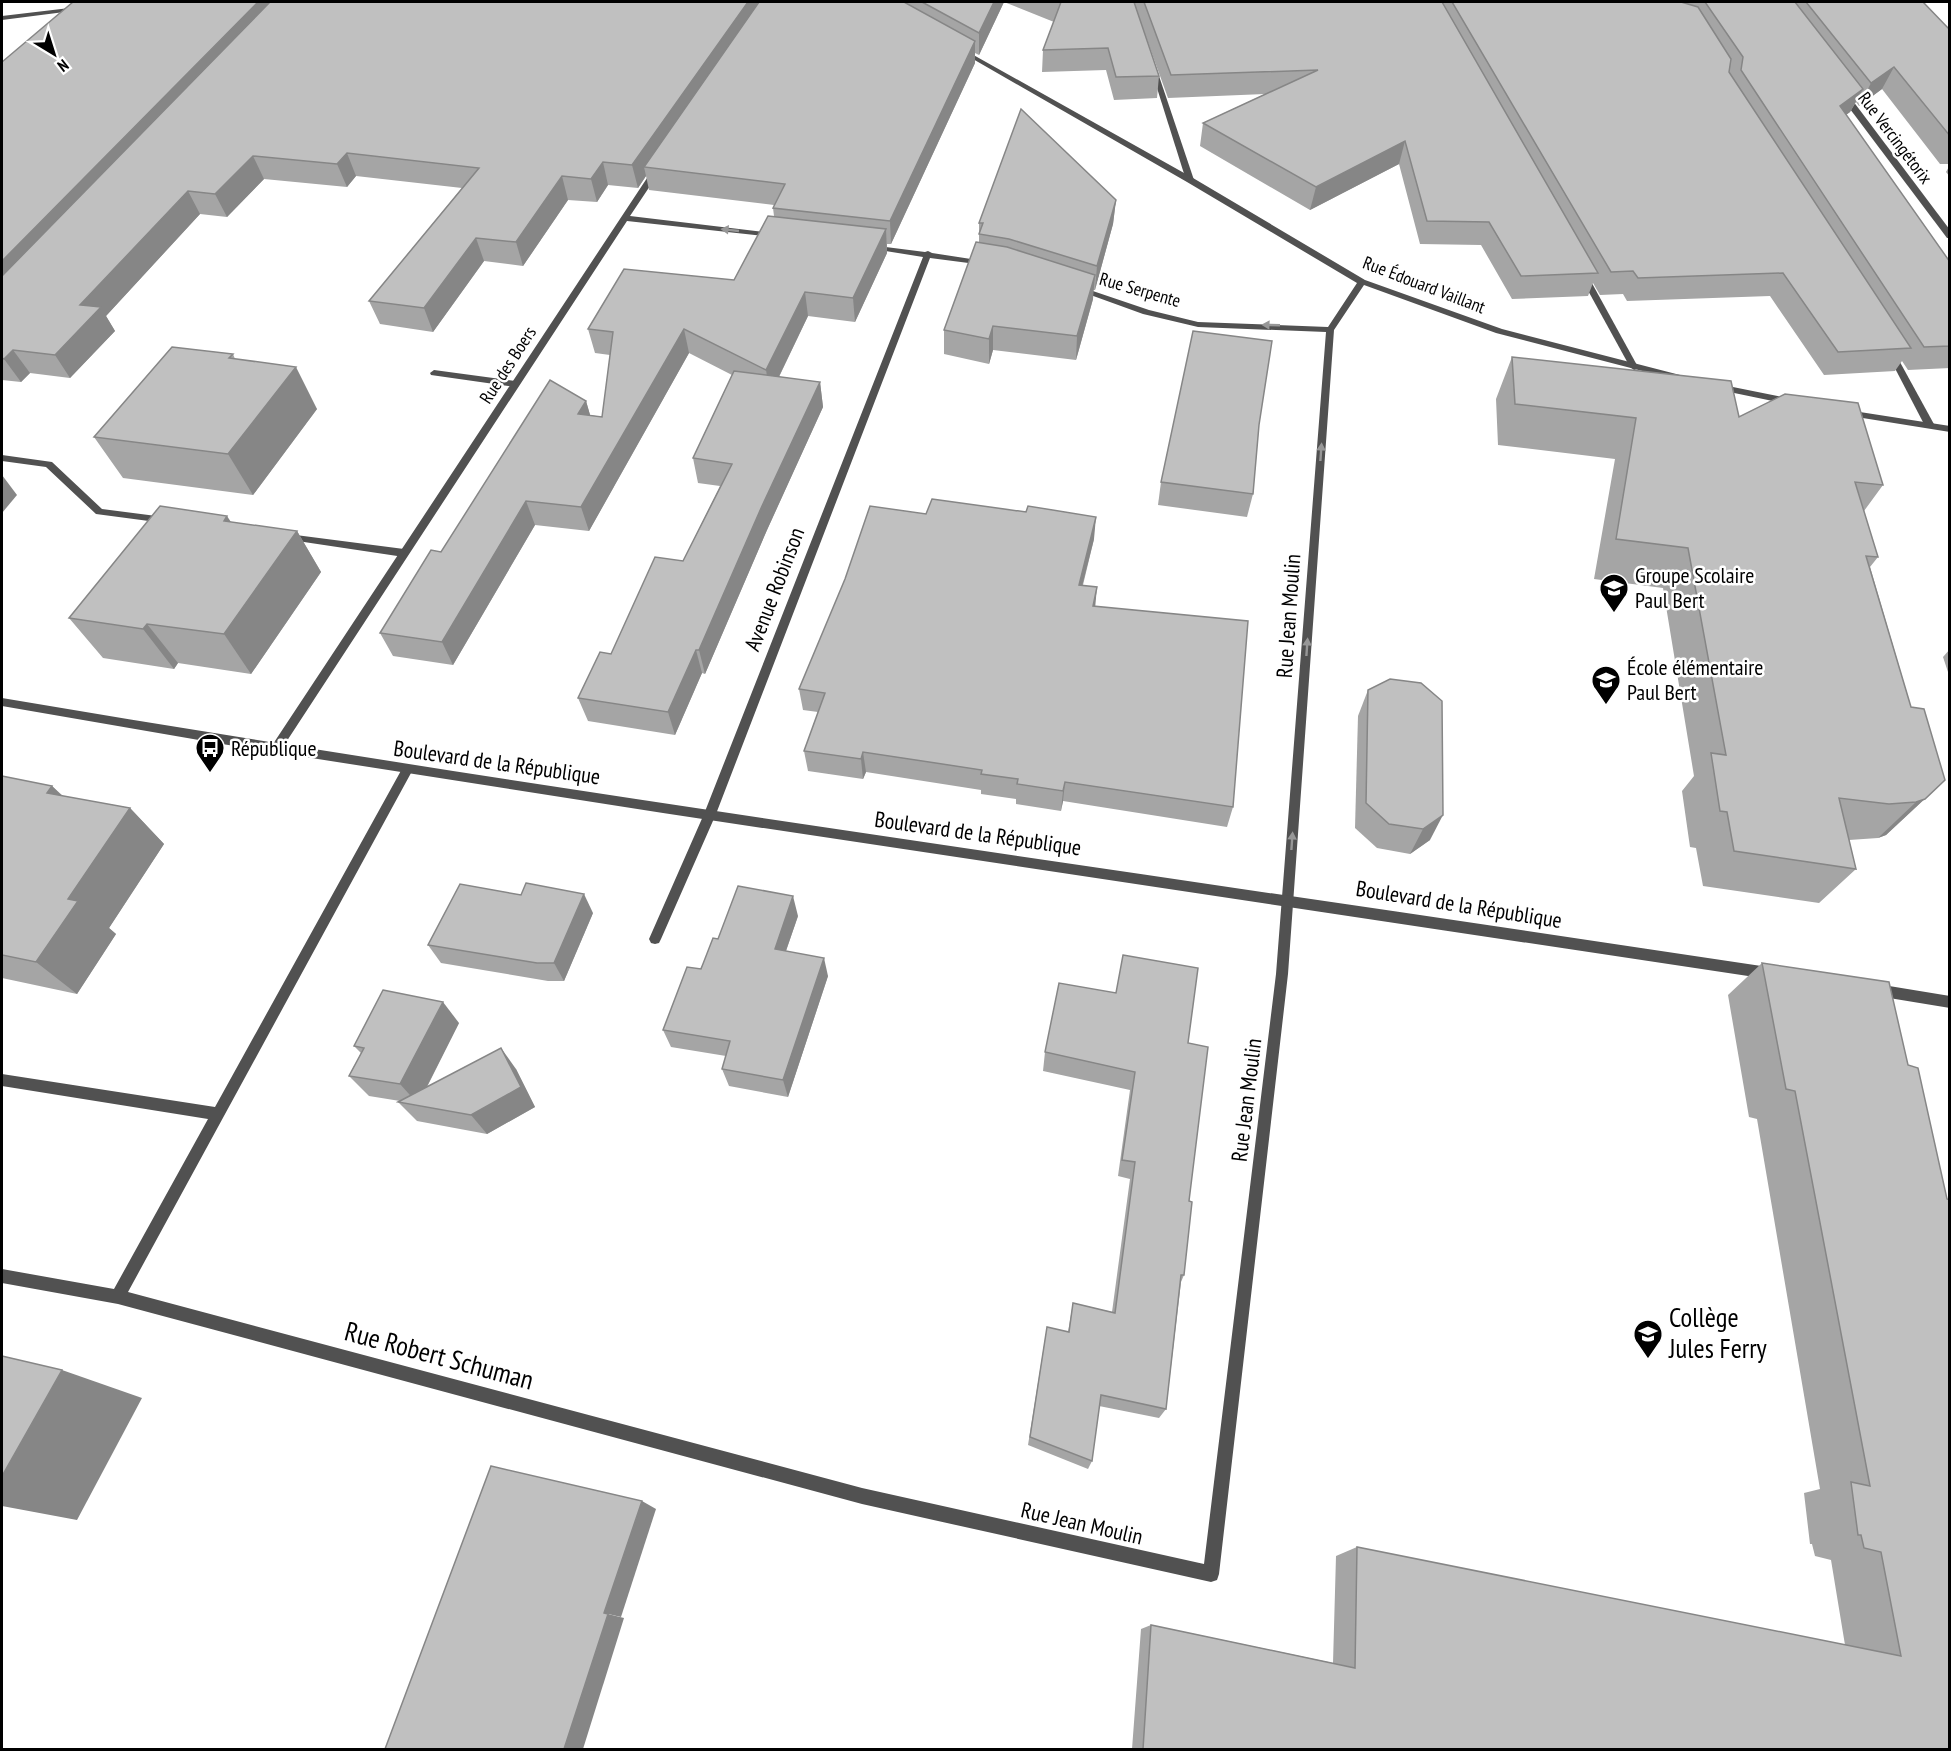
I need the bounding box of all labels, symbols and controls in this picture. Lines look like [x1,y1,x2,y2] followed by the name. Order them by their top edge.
[24,24,84,84] north arrow
[54,55,73,76] text: N
[1853,87,1938,189] street label: Rue Vercingétorix
[721,225,740,235] one-way arrow
[1360,251,1489,318] street label: Rue Édouard Vaillant
[1097,267,1183,312] street label: Rue Serpente
[1262,321,1281,330] one-way arrow
[474,322,541,408] street label: Rue des Boers
[1316,443,1326,462] one-way arrow
[738,523,810,655] street label: Avenue Robinson
[1270,553,1306,679] street label: Rue Jean Moulin
[1635,561,1754,614] place label: Groupe Scolaire Paul Bert
[1598,572,1630,614] school or university icon: Groupe Scolaire Paul Bert
[1302,637,1311,656] one-way arrow
[1627,653,1763,706] place label: École élémentaire Paul Bert
[1590,664,1622,706] school or university icon: École élémentaire Paul Bert
[194,732,226,774] bus stop icon: République
[231,734,317,762] place label: République
[392,734,602,790] street label: Boulevard de la République
[873,805,1083,861] street label: Boulevard de la République
[1288,832,1297,851] one-way arrow
[1354,874,1564,934] street label: Boulevard de la République
[1225,1037,1267,1163] street label: Rue Jean Moulin
[1668,1300,1768,1365] place label: Collège Jules Ferry
[341,1313,537,1397] street label: Rue Robert Schuman
[1632,1318,1664,1360] school or university icon: Collège Jules Ferry
[1018,1495,1146,1551] street label: Rue Jean Moulin

